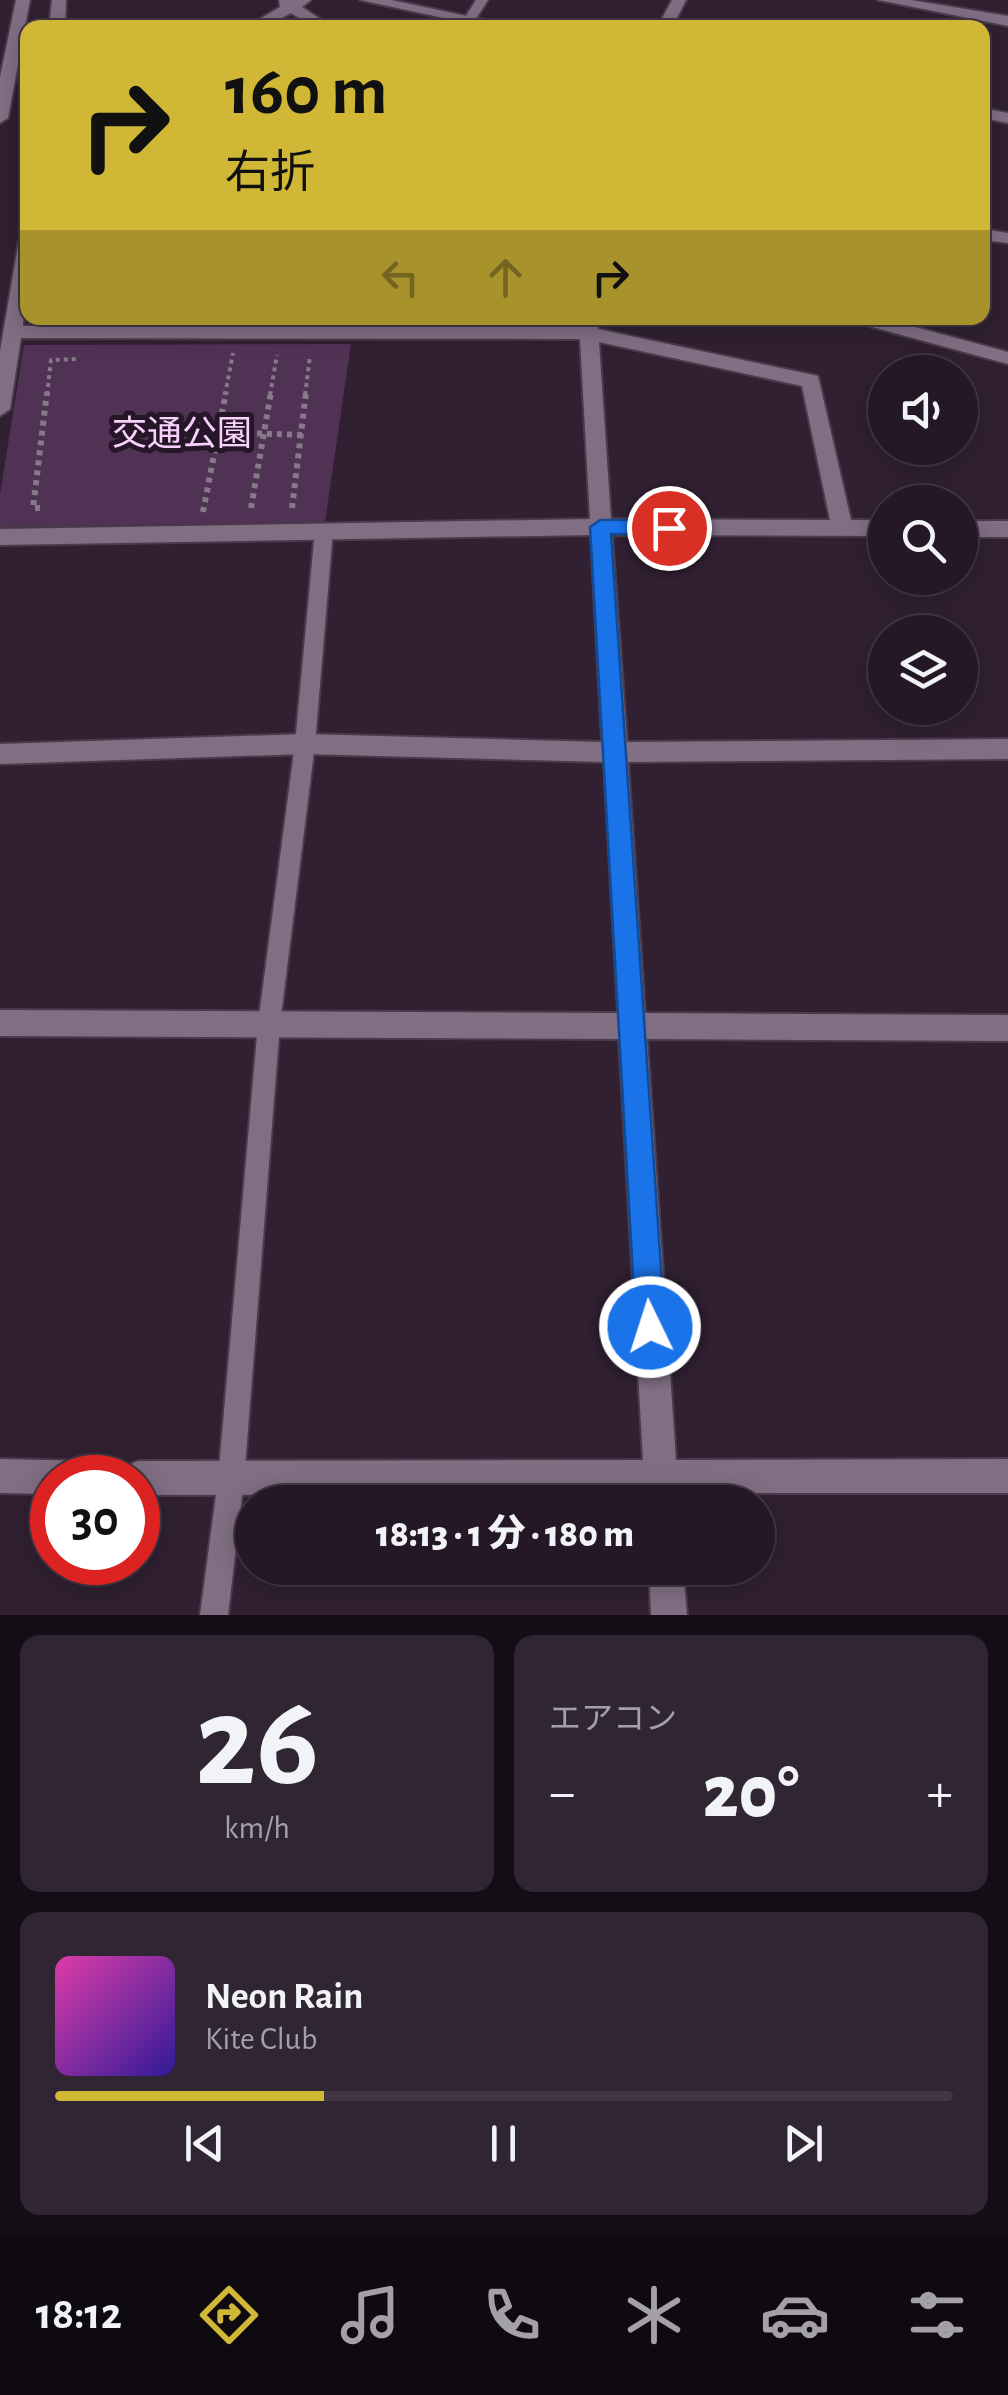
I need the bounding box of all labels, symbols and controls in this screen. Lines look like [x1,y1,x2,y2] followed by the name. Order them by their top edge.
[225,57,388,127] text: 160 m
[60,60,190,190] icon: right
[225,151,315,196] text: 右折
[373,250,428,305] icon: left
[478,250,533,305] icon: ahead
[583,250,638,305] icon: right
[868,355,978,725] map controls
[868,355,978,465] button: sound
[112,415,252,452] park label: 交通公園
[868,485,978,595] button: search
[627,486,712,571] pin
[642,501,697,556] icon: arrive
[868,615,978,725] button: layers
[598,1275,702,1379] position arrow
[30,1455,160,1585] speed limit sign: 30
[376,1516,634,1554] text: 18:13 · 1 分 · 180 m
[195,1679,319,1809] text: 26
[549,1703,677,1735] text: エアコン
[703,1756,799,1831] text: 20°
[549,1766,575,1821] text: −
[927,1766,953,1821] text: +
[224,1812,290,1844] text: km/h
[205,1978,363,2016] text: Neon Rain
[205,2023,317,2055] text: Kite Club
[177,2116,232,2171] icon: previous
[476,2116,531,2171] icon: pause
[776,2116,831,2171] icon: next
[194,2280,264,2350] icon: directions
[335,2280,405,2350] icon: music
[477,2280,547,2350] icon: phone
[619,2280,689,2350] icon: climate
[760,2280,830,2350] icon: car
[902,2280,972,2350] icon: filters
[36,2292,122,2337] text: 18:12

